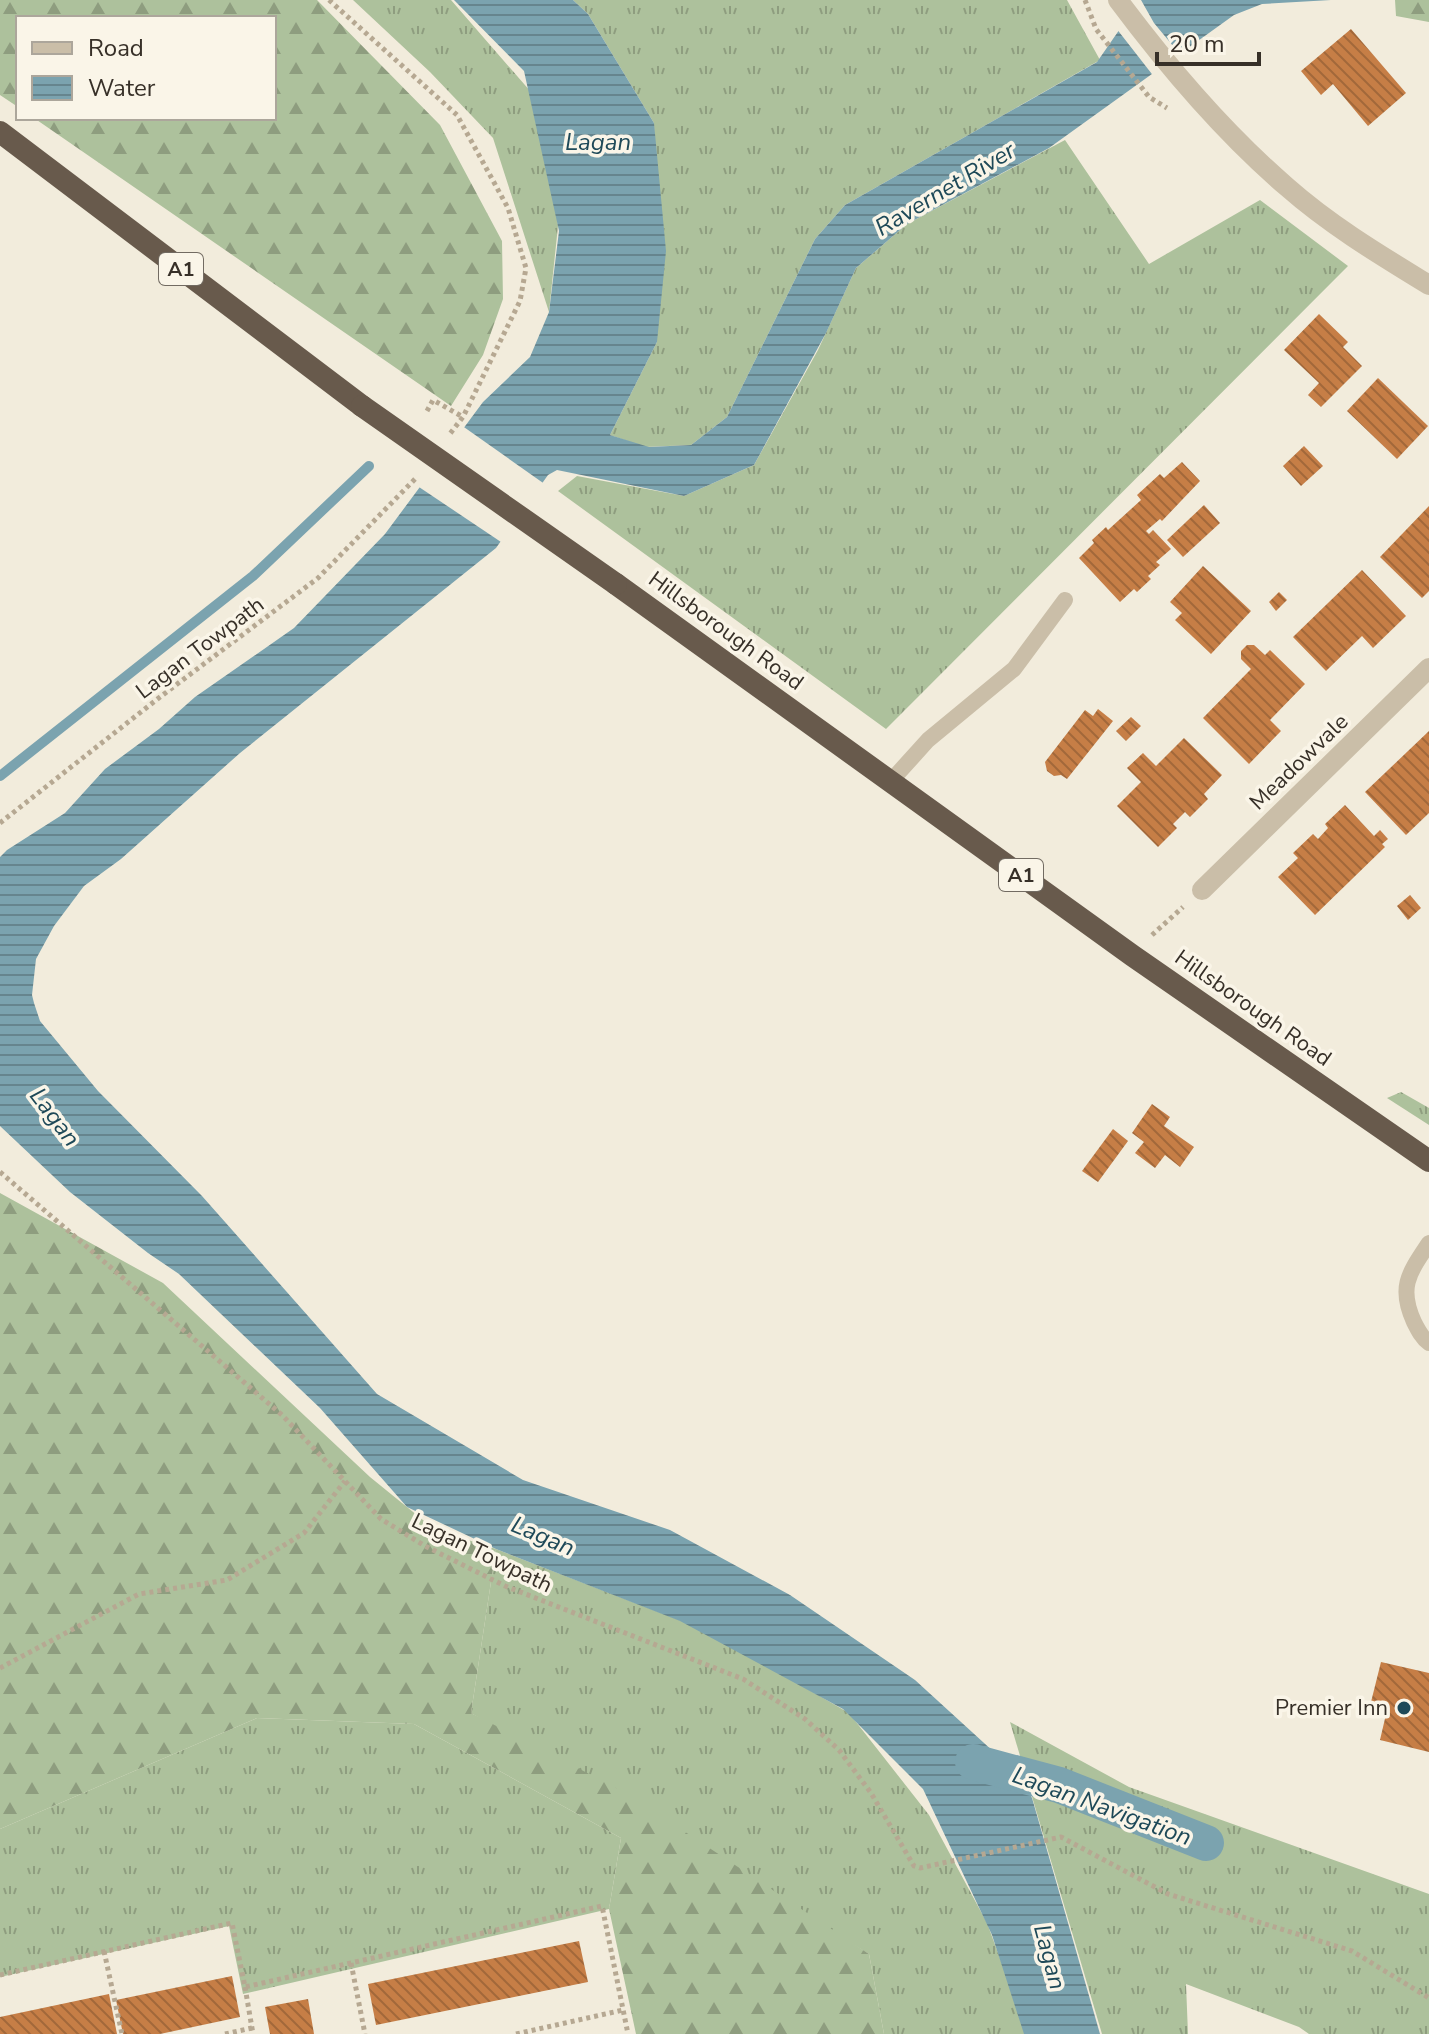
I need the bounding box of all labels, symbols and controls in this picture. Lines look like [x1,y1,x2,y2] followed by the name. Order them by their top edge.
[16,16,276,120] legend
[1157,16,1259,66] scale bar
[1169,28,1225,60] text: 20 m
[88,32,144,64] text: Road
[88,72,156,104] text: Water
[565,126,631,158] water label: Lagan
[869,134,1022,243] water label: Ravernet River
[159,253,203,285] road number: A1
[642,565,810,697] street label: Hillsborough Road
[130,590,270,706] street label: Lagan Towpath
[1243,707,1355,817] street label: Meadowvale
[999,859,1043,891] road number: A1
[1169,943,1337,1073] street label: Hillsborough Road
[22,1081,88,1153] water label: Lagan
[407,1506,557,1600] street label: Lagan Towpath
[506,1508,580,1564] water label: Lagan
[1275,1693,1388,1723] place label: Premier Inn
[1395,1699,1413,1717] marker: Premier Inn
[1008,1759,1196,1853] water label: Lagan Navigation
[1026,1921,1074,1993] water label: Lagan

